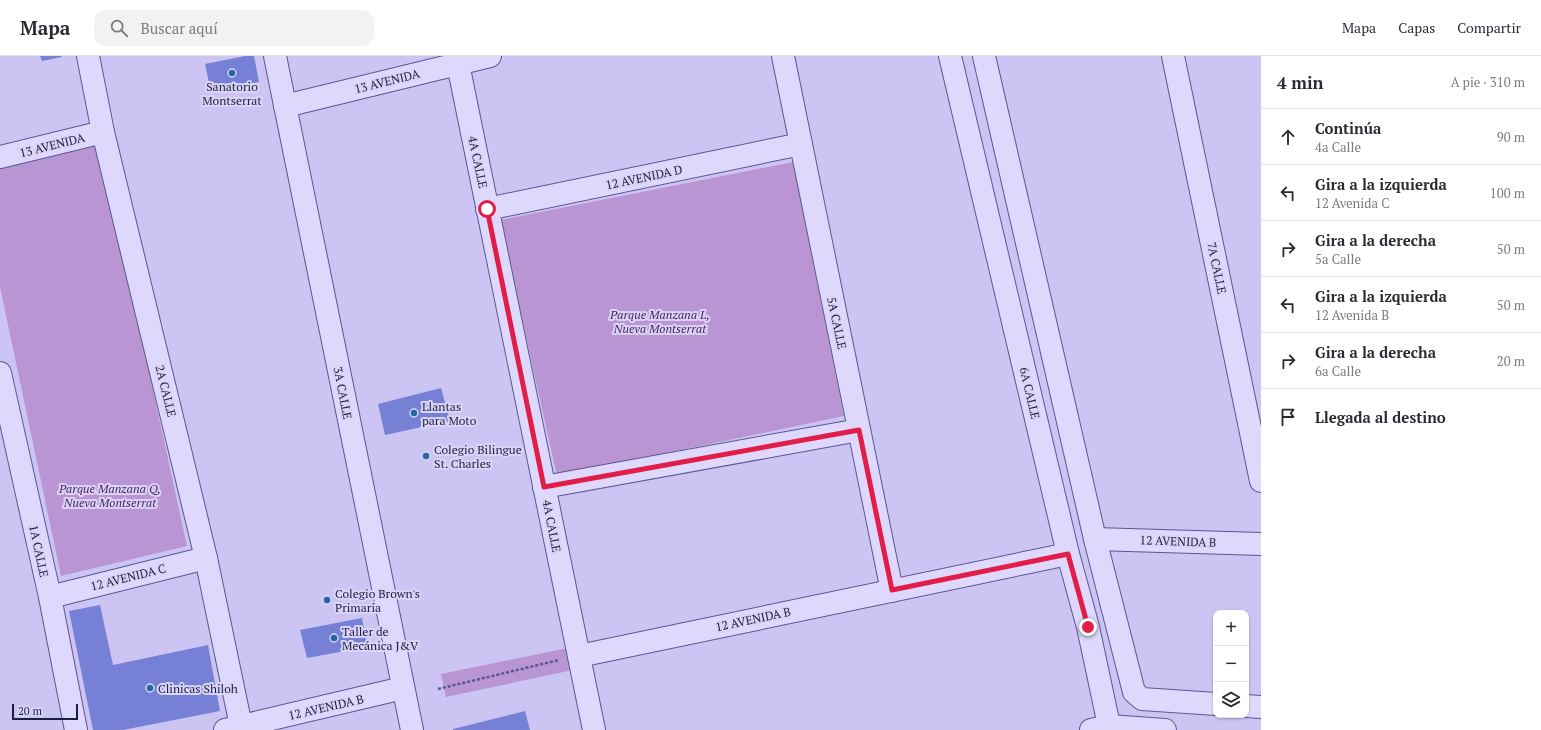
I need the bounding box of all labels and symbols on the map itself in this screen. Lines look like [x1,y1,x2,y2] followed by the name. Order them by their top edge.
[353,65,422,96] street label: 13 AVENIDA
[227,68,237,78] marker: Sanatorio Montserrat
[202,79,262,108] place label: Sanatorio Montserrat
[18,129,87,160] street label: 13 AVENIDA
[465,134,491,190] street label: 4A CALLE
[604,162,684,192] street label: 12 AVENIDA D
[478,200,496,218] route start
[1204,241,1230,295] street label: 7A CALLE
[824,295,850,351] street label: 5A CALLE
[609,307,710,336] park label: Parque Manzana L, Nueva Montserrat
[152,363,180,419] street label: 2A CALLE
[1017,365,1043,421] street label: 6A CALLE
[331,366,355,420] street label: 3A CALLE
[422,399,477,428] place label: Llantas para Moto
[409,408,419,418] marker: Llantas para Moto
[434,442,522,471] place label: Colegio Bilingue St. Charles
[421,451,431,461] marker: Colegio Bilingue St. Charles
[58,481,161,510] park label: Parque Manzana Q, Nueva Montserrat
[540,499,564,553] street label: 4A CALLE
[26,523,52,579] street label: 1A CALLE
[1139,532,1217,550] street label: 12 AVENIDA B
[89,560,167,594] street label: 12 AVENIDA C
[335,586,420,615] place label: Colegio Brown's Primaria
[322,595,332,605] marker: Colegio Brown's Primaria
[714,604,792,634] street label: 12 AVENIDA B
[1079,618,1097,636] route end
[342,624,419,653] place label: Taller de Mecánica J&V
[329,633,339,643] marker: Taller de Mecánica J&V
[158,681,238,696] place label: Clinicas Shiloh
[145,683,155,693] marker: Clinicas Shiloh
[287,691,365,723] street label: 12 AVENIDA B
[12,702,78,721] scale bar

